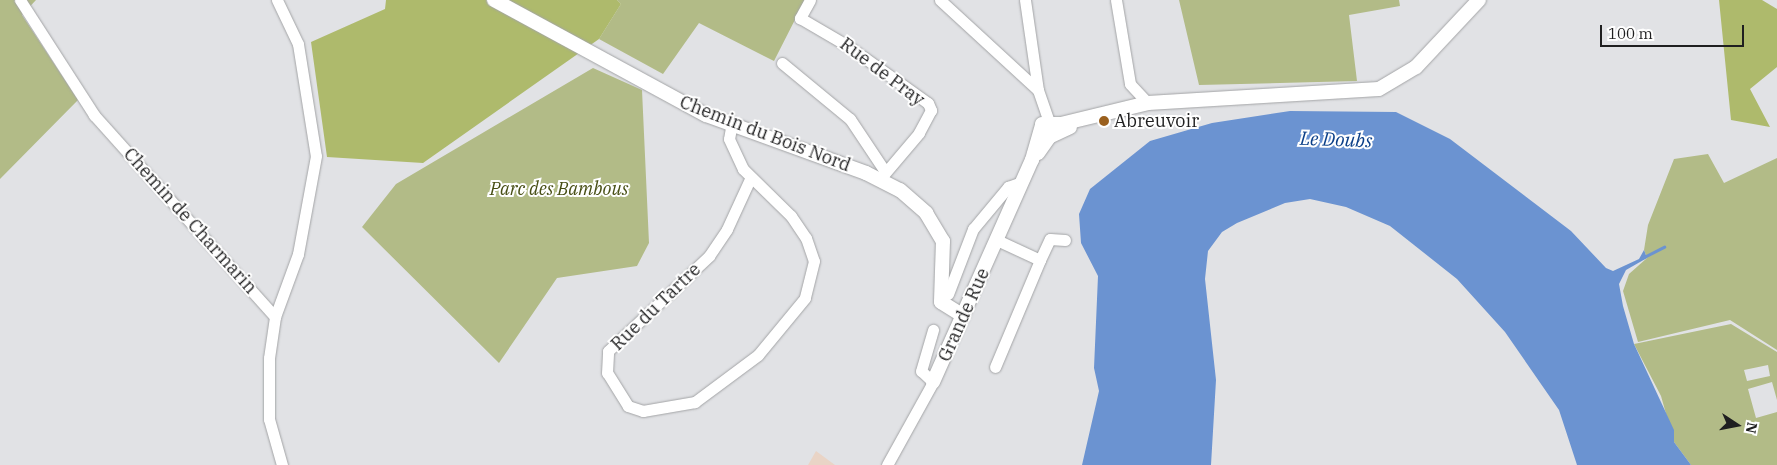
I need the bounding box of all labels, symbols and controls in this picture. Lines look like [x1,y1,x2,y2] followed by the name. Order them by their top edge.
[1602,15,1746,47] scale bar
[1608,24,1653,43] text: 100 m
[836,33,928,111] street label: Rue de Pray
[677,91,853,177] street label: Chemin du Bois Nord
[1114,110,1199,132] place label: Abreuvoir
[1098,115,1110,127] marker: Abreuvoir
[1299,127,1373,153] water label: Le Doubs
[119,144,261,298] street label: Chemin de Charmarin
[490,178,628,200] park label: Parc des Bambous
[607,259,705,355] street label: Rue du Tartre
[934,265,994,365] street label: Grande Rue
[1712,400,1762,450] north arrow
[1742,421,1762,435] text: N

